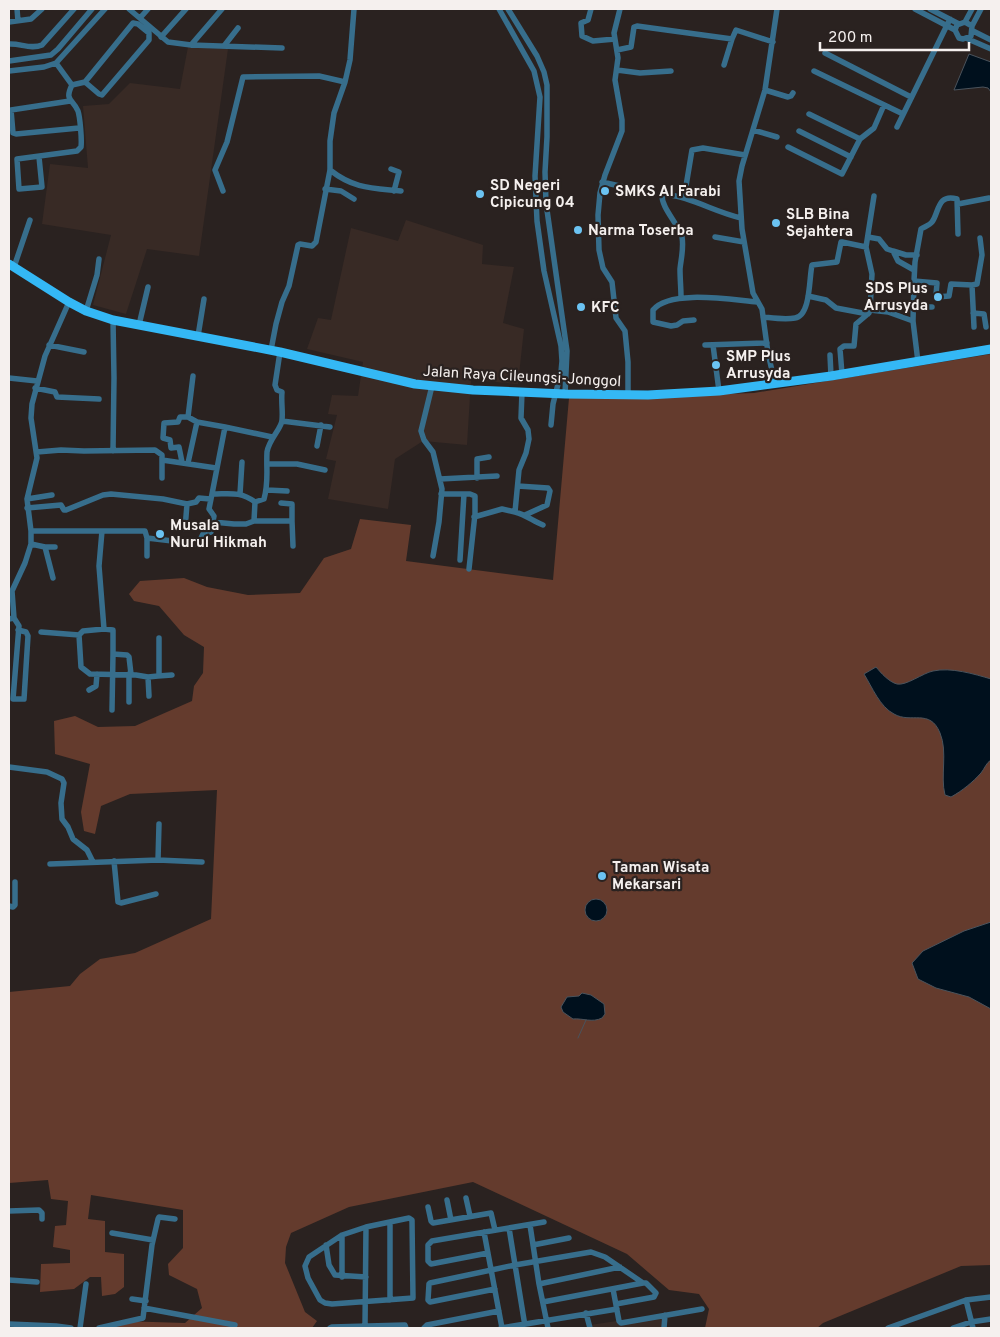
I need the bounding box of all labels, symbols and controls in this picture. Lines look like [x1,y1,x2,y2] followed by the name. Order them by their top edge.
[820,20,969,52] scale bar
[828,29,873,48] text: 200 m
[490,177,575,213] place label: SD Negeri Cipicung 04
[615,183,721,202] place label: SMKS Al Farabi
[599,185,611,197] marker: SMKS Al Farabi
[474,188,486,200] marker: SD Negeri Cipicung 04
[786,206,853,242] place label: SLB Bina Sejahtera
[770,217,782,229] marker: SLB Bina Sejahtera
[588,222,694,241] place label: Narma Toserba
[572,224,584,236] marker: Narma Toserba
[864,280,928,316] place label: SDS Plus Arrusyda
[932,291,944,303] marker: SDS Plus Arrusyda
[591,299,620,318] place label: KFC
[575,301,587,313] marker: KFC
[726,348,791,384] place label: SMP Plus Arrusyda
[710,359,722,371] marker: SMP Plus Arrusyda
[422,363,622,392] street label: Jalan Raya Cileungsi-Jonggol
[170,517,267,553] place label: Musala Nurul Hikmah
[154,528,166,540] marker: Musala Nurul Hikmah
[612,859,709,895] place label: Taman Wisata Mekarsari
[596,870,608,882] marker: Taman Wisata Mekarsari

